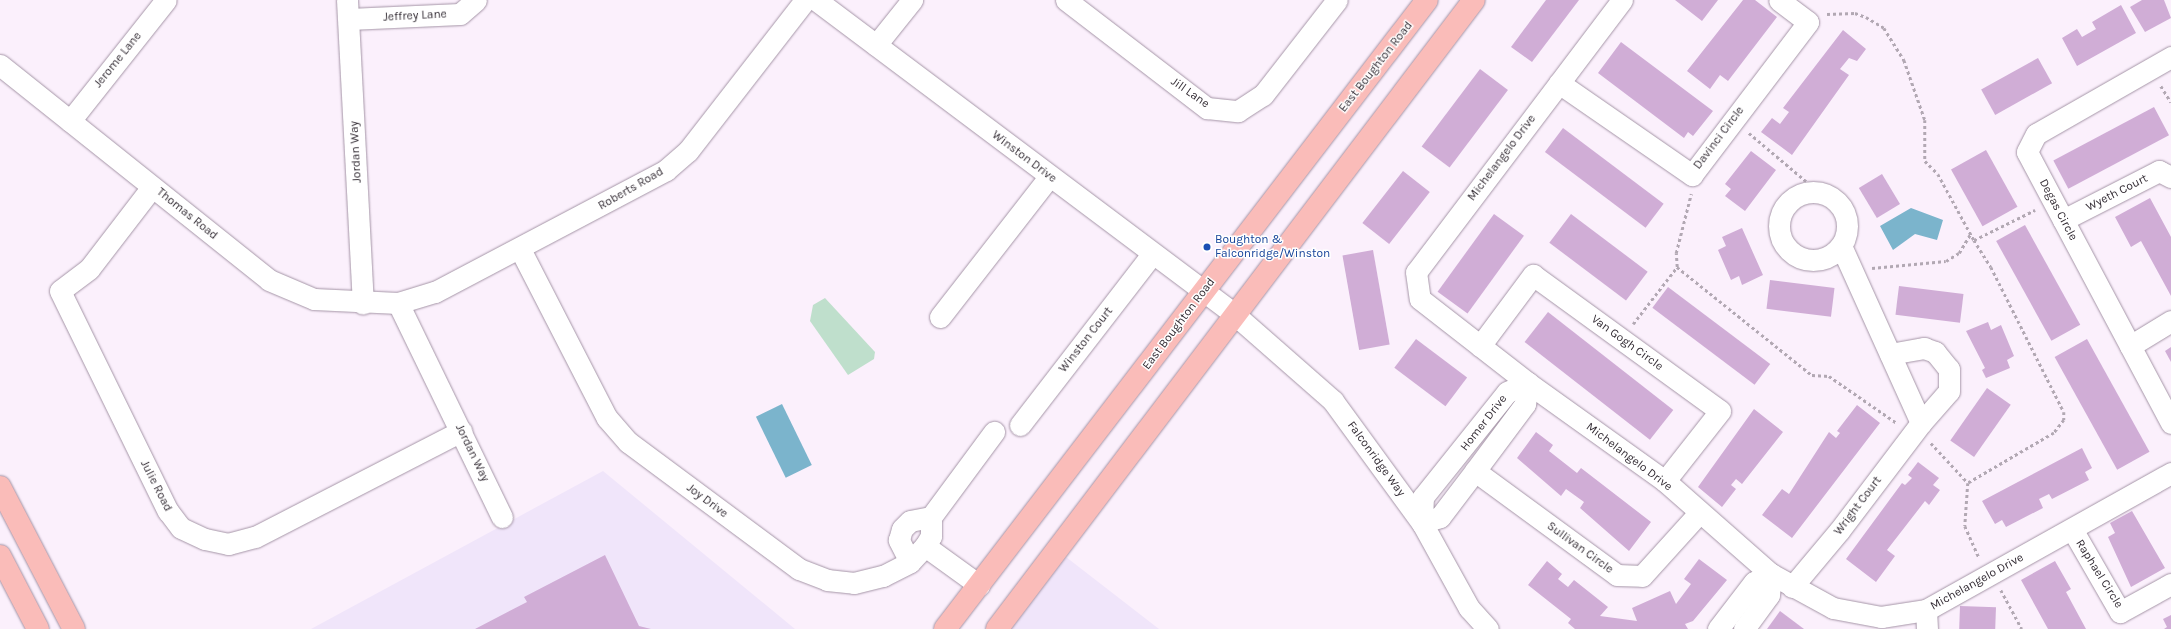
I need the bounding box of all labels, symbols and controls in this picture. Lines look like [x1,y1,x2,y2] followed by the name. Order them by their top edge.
[383,7,447,25] street label: Jeffrey Lane
[1336,19,1416,115] street label: East Boughton Road
[91,29,145,91] street label: Jerome Lane
[1168,75,1212,111] street label: Jill Lane
[1691,104,1747,172] street label: Davinci Circle
[1465,112,1539,204] street label: Michelangelo Drive
[347,121,365,183] street label: Jordan Way
[989,128,1059,186] street label: Winston Drive
[596,165,666,213] street label: Roberts Road
[2084,171,2150,215] street label: Wyeth Court
[2036,177,2080,243] street label: Degas Circle
[154,185,220,243] street label: Thomas Road
[1215,233,1330,261] place label: Boughton & Falconridge/Winston
[1202,242,1212,252] marker: Boughton & Falconridge/Winston
[1140,275,1218,373] street label: East Boughton Road
[1056,304,1116,376] street label: Winston Court
[1588,312,1666,374] street label: Van Gogh Circle
[1458,392,1510,454] street label: Homer Drive
[1344,419,1408,499] street label: Falconridge Way
[1583,420,1675,494] street label: Michelangelo Drive
[452,422,492,484] street label: Jordan Way
[137,458,175,514] street label: Julie Road
[1831,474,1885,538] street label: Wright Court
[684,481,730,521] street label: Joy Drive
[1544,519,1616,577] street label: Sullivan Circle
[2072,537,2126,611] street label: Raphael Circle
[1928,550,2026,614] street label: Michelangelo Drive

